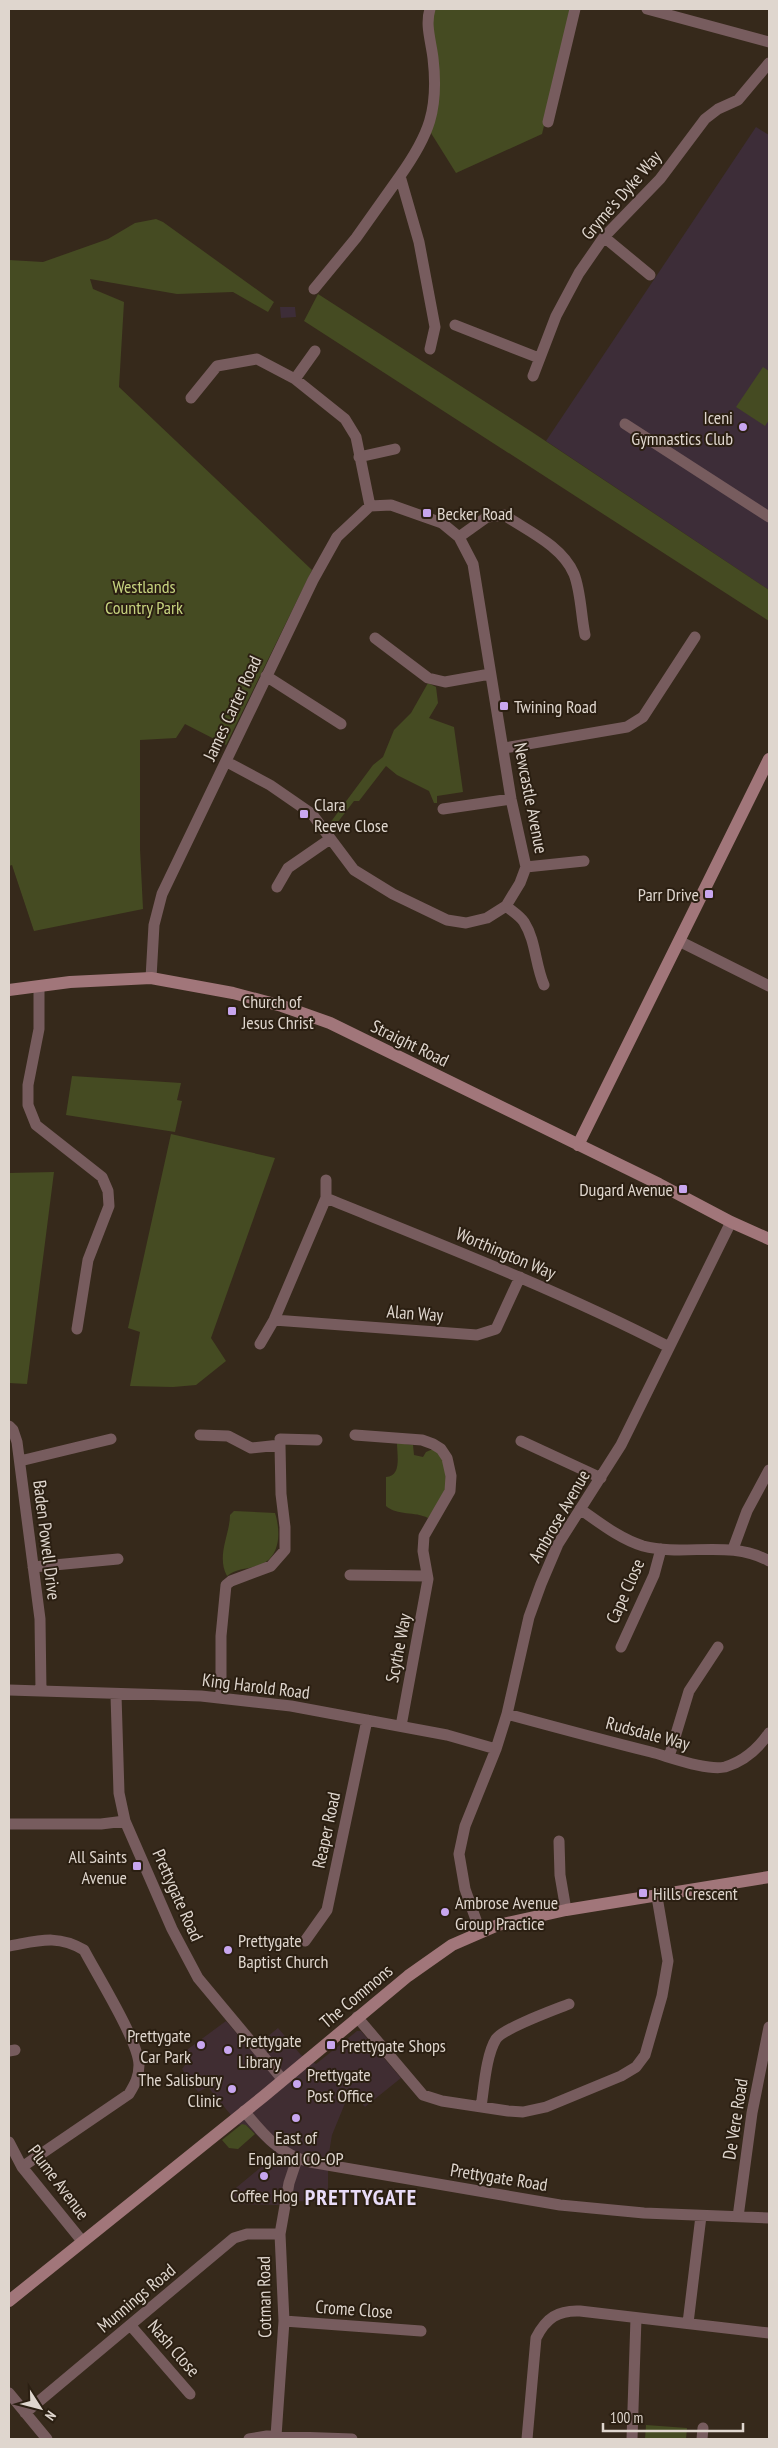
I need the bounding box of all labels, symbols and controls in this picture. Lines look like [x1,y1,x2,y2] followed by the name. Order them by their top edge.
[576,145,666,244] street label: Gryme's Dyke Way
[631,406,733,450] place label: Iceni Gymnastics Club
[737,421,749,433] marker: Iceni Gymnastics Club
[437,502,513,525] place label: Becker Road
[421,507,433,519] marker: Becker Road
[105,575,183,619] park label: Westlands Country Park
[197,652,266,765] street label: James Carter Road
[514,695,597,718] place label: Twining Road
[498,700,510,712] marker: Twining Road
[509,741,553,855] street label: Newcastle Avenue
[314,793,388,837] place label: Clara Reeve Close
[298,808,310,820] marker: Clara Reeve Close
[638,883,699,906] place label: Parr Drive
[703,888,715,900] marker: Parr Drive
[241,990,314,1034] place label: Church of Jesus Christ
[226,1005,238,1017] marker: Church of Jesus Christ
[367,1014,453,1072] street label: Straight Road
[579,1178,673,1201] place label: Dugard Avenue
[677,1183,689,1195] marker: Dugard Avenue
[452,1222,560,1284] street label: Worthington Way
[386,1300,444,1326] street label: Alan Way
[523,1466,595,1566] street label: Ambrose Avenue
[28,1479,66,1601] street label: Baden Powell Drive
[601,1555,649,1627] street label: Cape Close
[380,1611,416,1685] street label: Scythe Way
[201,1668,311,1704] street label: King Harold Road
[604,1711,693,1755] street label: Rudsdale Way
[307,1790,345,1870] street label: Reaper Road
[69,1845,127,1889] place label: All Saints Avenue
[148,1845,208,1945] street label: Prettygate Road
[131,1860,143,1872] marker: All Saints Avenue
[653,1882,738,1905] place label: Hills Crescent
[637,1887,649,1899] marker: Hills Crescent
[455,1891,558,1935] place label: Ambrose Avenue Group Practice
[439,1906,451,1918] marker: Ambrose Avenue Group Practice
[238,1929,328,1973] place label: Prettygate Baptist Church
[222,1944,234,1956] marker: Prettygate Baptist Church
[315,1959,397,2033] street label: The Commons
[127,2024,191,2068] place label: Prettygate Car Park
[238,2029,302,2073] place label: Prettygate Library
[341,2034,446,2057] place label: Prettygate Shops
[195,2039,207,2051] marker: Prettygate Car Park
[325,2039,337,2051] marker: Prettygate Shops
[222,2044,234,2056] marker: Prettygate Library
[307,2063,373,2107] place label: Prettygate Post Office
[138,2068,223,2112] place label: The Salisbury Clinic
[717,2077,753,2161] street label: De Vere Road
[291,2078,303,2090] marker: Prettygate Post Office
[226,2083,238,2095] marker: The Salisbury Clinic
[290,2112,302,2124] marker: East of England CO-OP
[248,2126,344,2170] place label: East of England CO-OP
[23,2140,95,2224] street label: Plume Avenue
[449,2158,549,2196] street label: Prettygate Road
[258,2170,270,2182] marker: Coffee Hog
[305,2183,417,2211] district label: PRETTYGATE
[230,2184,298,2207] place label: Coffee Hog
[252,2256,276,2338] street label: Cotman Road
[92,2259,180,2337] street label: Munnings Road
[315,2295,393,2323] street label: Crome Close
[143,2315,205,2381] street label: Nash Close
[15,2383,65,2433] north arrow
[603,2400,743,2432] scale bar
[41,2407,60,2424] text: N
[610,2408,643,2427] text: 100 m

